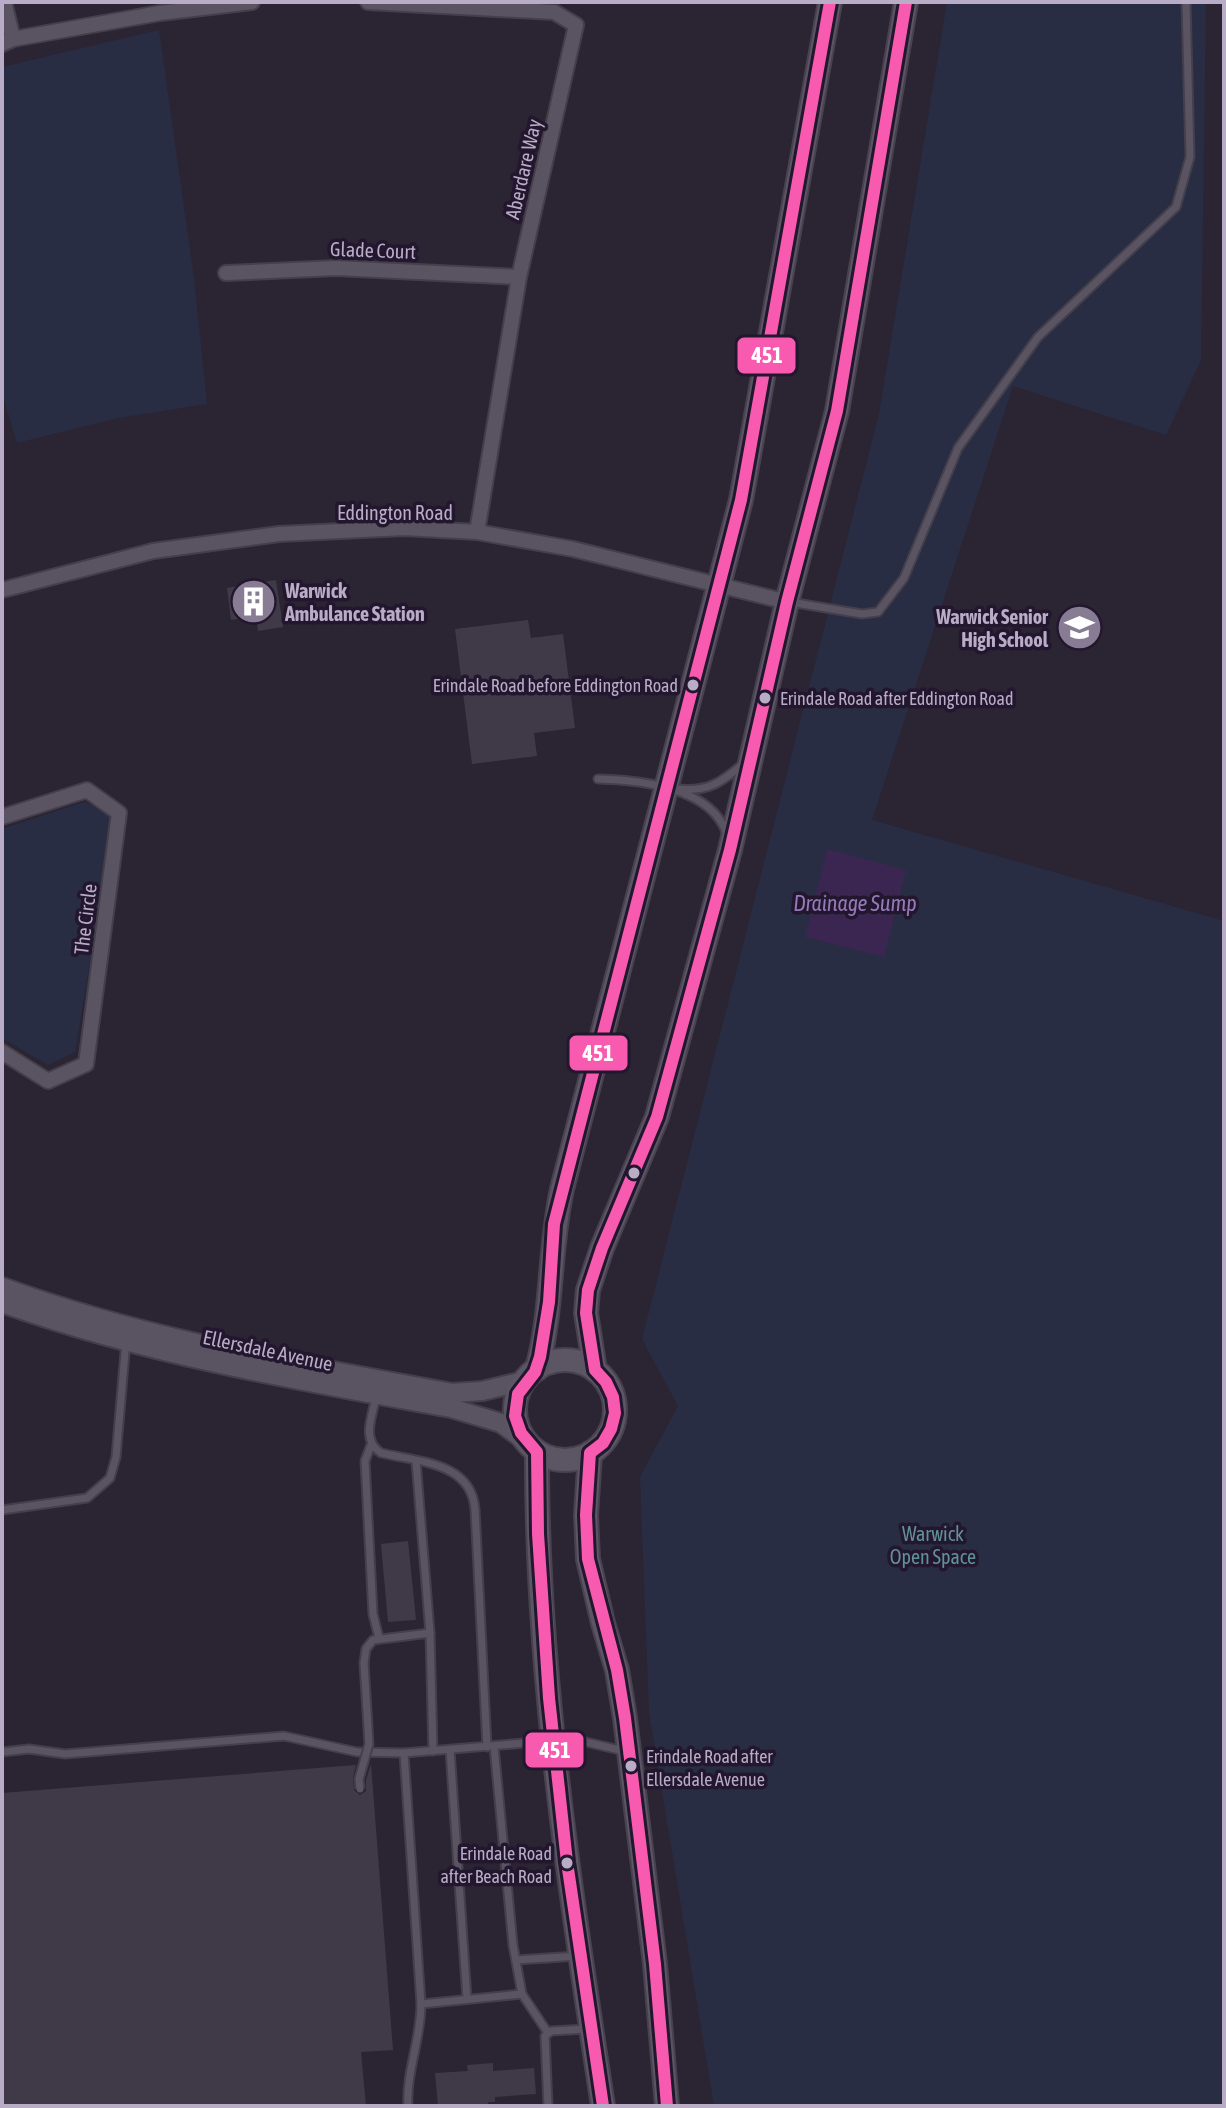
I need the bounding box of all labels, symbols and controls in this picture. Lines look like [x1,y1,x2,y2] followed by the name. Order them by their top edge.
[500,117,546,221] street label: Aberdare Way
[330,237,417,263] street label: Glade Court
[736,336,797,375] line badge: 451
[750,342,783,368] text: 451
[337,501,453,524] street label: Eddington Road
[230,578,278,626] building icon: Warwick Ambulance Station
[284,579,425,625] place label: Warwick Ambulance Station
[1055,604,1103,652] school or university icon: Warwick Senior High School
[935,605,1049,651] place label: Warwick Senior High School
[433,675,678,696] place label: Erindale Road before Eddington Road
[685,677,701,693] marker: Erindale Road before Eddington Road
[780,688,1013,709] place label: Erindale Road after Eddington Road
[757,690,773,706] marker: Erindale Road after Eddington Road
[69,882,101,956] street label: The Circle
[793,890,917,916] water label: Drainage Sump
[568,1034,629,1072] line badge: 451
[581,1040,614,1066] text: 451
[626,1165,642,1181] unlabelled marker
[201,1325,335,1375] street label: Ellersdale Avenue
[890,1522,976,1568] park label: Warwick Open Space
[524,1731,585,1769] line badge: 451
[538,1737,571,1763] text: 451
[646,1746,773,1790] place label: Erindale Road after Ellersdale Avenue
[623,1758,639,1774] marker: Erindale Road after Ellersdale Avenue
[440,1843,552,1887] place label: Erindale Road after Beach Road
[559,1855,575,1871] marker: Erindale Road after Beach Road

